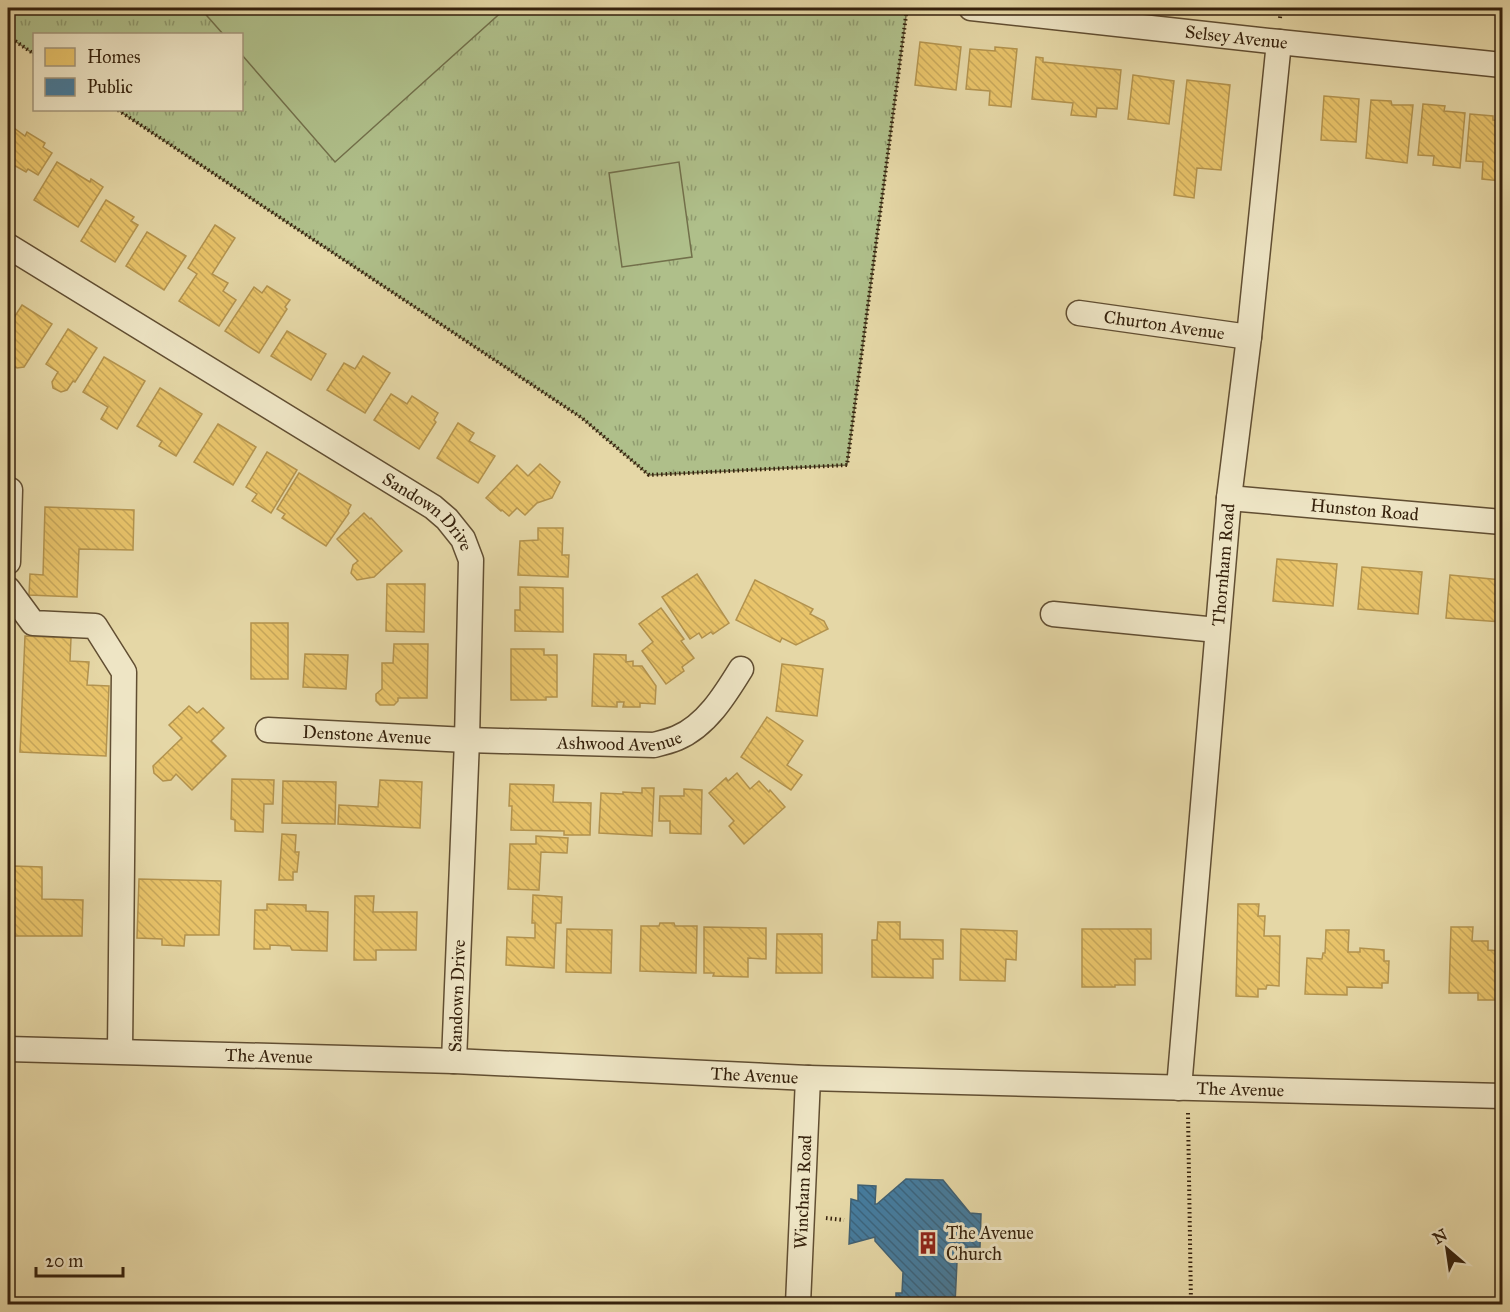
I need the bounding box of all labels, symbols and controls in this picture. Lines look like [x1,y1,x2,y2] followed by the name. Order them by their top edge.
[1184,21,1289,54] street label: Selsey Avenue
[33,33,243,111] legend
[87,46,141,68] text: Homes
[87,76,133,98] text: Public
[1102,306,1226,344] street label: Churton Avenue
[378,468,477,554] street label: Sandown Drive
[1309,494,1420,526] street label: Hunston Road
[1207,503,1239,627] street label: Thornham Road
[302,721,432,749] street label: Denstone Avenue
[556,726,685,756] street label: Ashwood Avenue
[444,939,470,1053] street label: Sandown Drive
[225,1044,313,1068] street label: The Avenue
[710,1062,799,1089] street label: The Avenue
[1196,1077,1284,1101] street label: The Avenue
[789,1134,816,1250] street label: Wincham Road
[1417,1219,1477,1279] north arrow
[946,1222,1034,1265] place label: The Avenue Church
[1429,1225,1451,1248] text: N
[915,1230,941,1256] building icon: The Avenue Church
[36,1240,123,1278] scale bar
[45,1250,83,1272] text: 20 m

